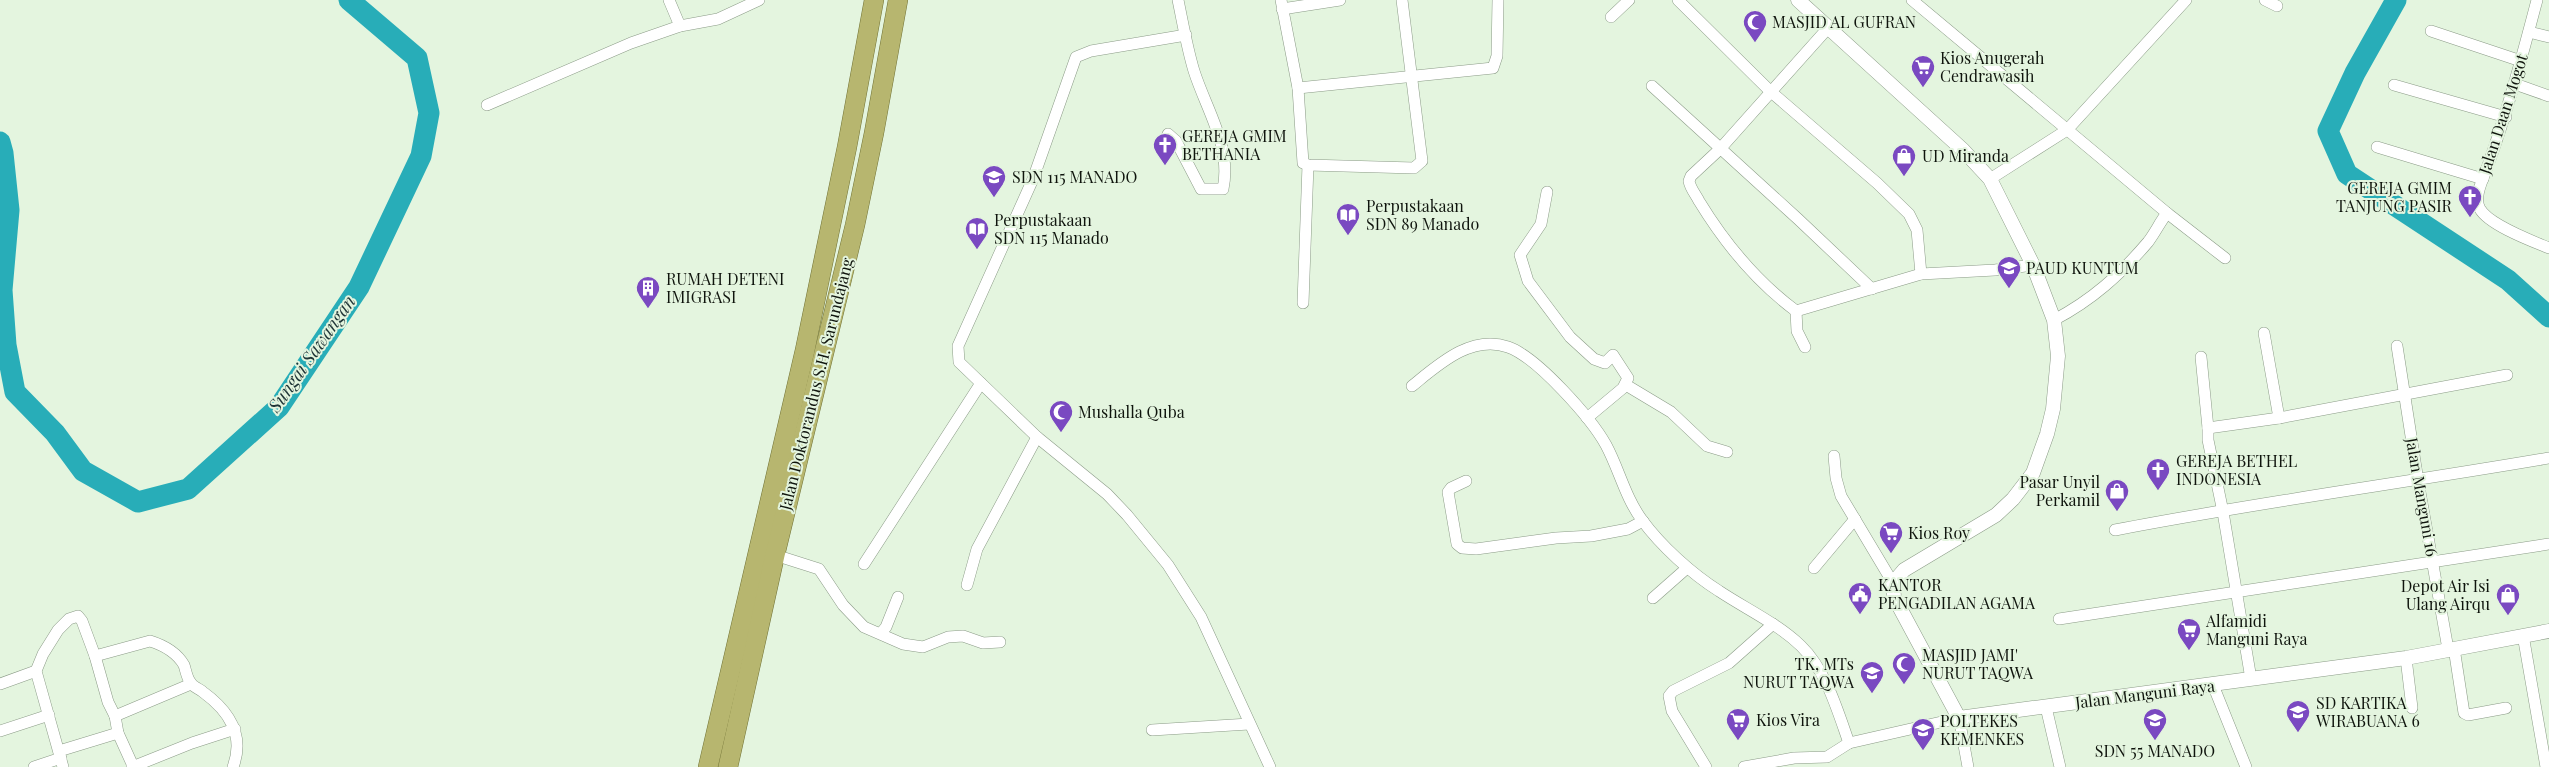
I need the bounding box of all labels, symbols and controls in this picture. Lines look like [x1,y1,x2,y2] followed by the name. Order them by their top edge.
[1742,9,1768,43] mosque icon: MASJID AL GUFRAN
[1772,11,1916,32] place label: MASJID AL GUFRAN
[1940,47,2045,86] place label: Kios Anugerah Cendrawasih
[2473,51,2532,177] street label: Jalan Daan Mogot
[1910,54,1936,88] supermarket icon: Kios Anugerah Cendrawasih
[1182,125,1287,164] place label: GEREJA GMIM BETHANIA
[1152,132,1178,166] church icon: GEREJA GMIM BETHANIA
[1891,143,1917,177] shop icon: UD Miranda
[1922,145,2009,166] place label: UD Miranda
[981,164,1007,198] school or university icon: SDN 115 MANADO
[1012,166,1138,187] place label: SDN 115 MANADO
[2336,177,2453,216] place label: GEREJA GMIM TANJUNG PASIR
[2457,184,2483,218] church icon: GEREJA GMIM TANJUNG PASIR
[1366,195,1479,234] place label: Perpustakaan SDN 89 Manado
[1335,202,1361,236] library icon: Perpustakaan SDN 89 Manado
[994,209,1109,248] place label: Perpustakaan SDN 115 Manado
[964,216,990,250] library icon: Perpustakaan SDN 115 Manado
[774,255,857,513] street label: Jalan Doktorandus S.H. Sarundajang
[1996,255,2022,289] school or university icon: PAUD KUNTUM
[2026,257,2139,278] place label: PAUD KUNTUM
[666,268,785,307] place label: RUMAH DETENI IMIGRASI
[635,275,661,309] building icon: RUMAH DETENI IMIGRASI
[261,290,360,417] water label: Sungai Sawangan
[1048,399,1074,433] mosque icon: Mushalla Quba
[1078,401,1185,422] place label: Mushalla Quba
[2402,435,2443,558] street label: Jalan Manguni 16
[2176,450,2297,489] place label: GEREJA BETHEL INDONESIA
[2145,457,2171,491] church icon: GEREJA BETHEL INDONESIA
[2019,471,2100,510] place label: Pasar Unyil Perkamil
[2104,478,2130,512] shop icon: Pasar Unyil Perkamil
[1878,520,1904,554] supermarket icon: Kios Roy
[1908,522,1970,543] place label: Kios Roy
[1878,574,2036,613] place label: KANTOR PENGADILAN AGAMA
[2401,575,2490,614] place label: Depot Air Isi Ulang Airqu
[1847,581,1873,615] public building icon: KANTOR PENGADILAN AGAMA
[2495,582,2521,616] shop icon: Depot Air Isi Ulang Airqu
[2205,610,2307,649] place label: Alfamidi Manguni Raya
[2176,617,2202,651] supermarket icon: Alfamidi Manguni Raya
[1922,644,2034,683] place label: MASJID JAMI' NURUT TAQWA
[1891,651,1917,685] mosque icon: MASJID JAMI' NURUT TAQWA
[1743,653,1855,692] place label: TK, MTs NURUT TAQWA
[1859,660,1885,694] school or university icon: TK, MTs NURUT TAQWA
[2073,675,2216,713] street label: Jalan Manguni Raya
[2315,692,2420,731] place label: SD KARTIKA WIRABUANA 6
[2285,699,2311,733] school or university icon: SD KARTIKA WIRABUANA 6
[1725,707,1751,741] supermarket icon: Kios Vira
[2142,707,2168,741] school or university icon: SDN 55 MANADO
[1756,709,1820,730] place label: Kios Vira
[1940,710,2024,749] place label: POLTEKES KEMENKES
[1910,717,1936,751] school or university icon: POLTEKES KEMENKES
[2095,740,2215,761] place label: SDN 55 MANADO

